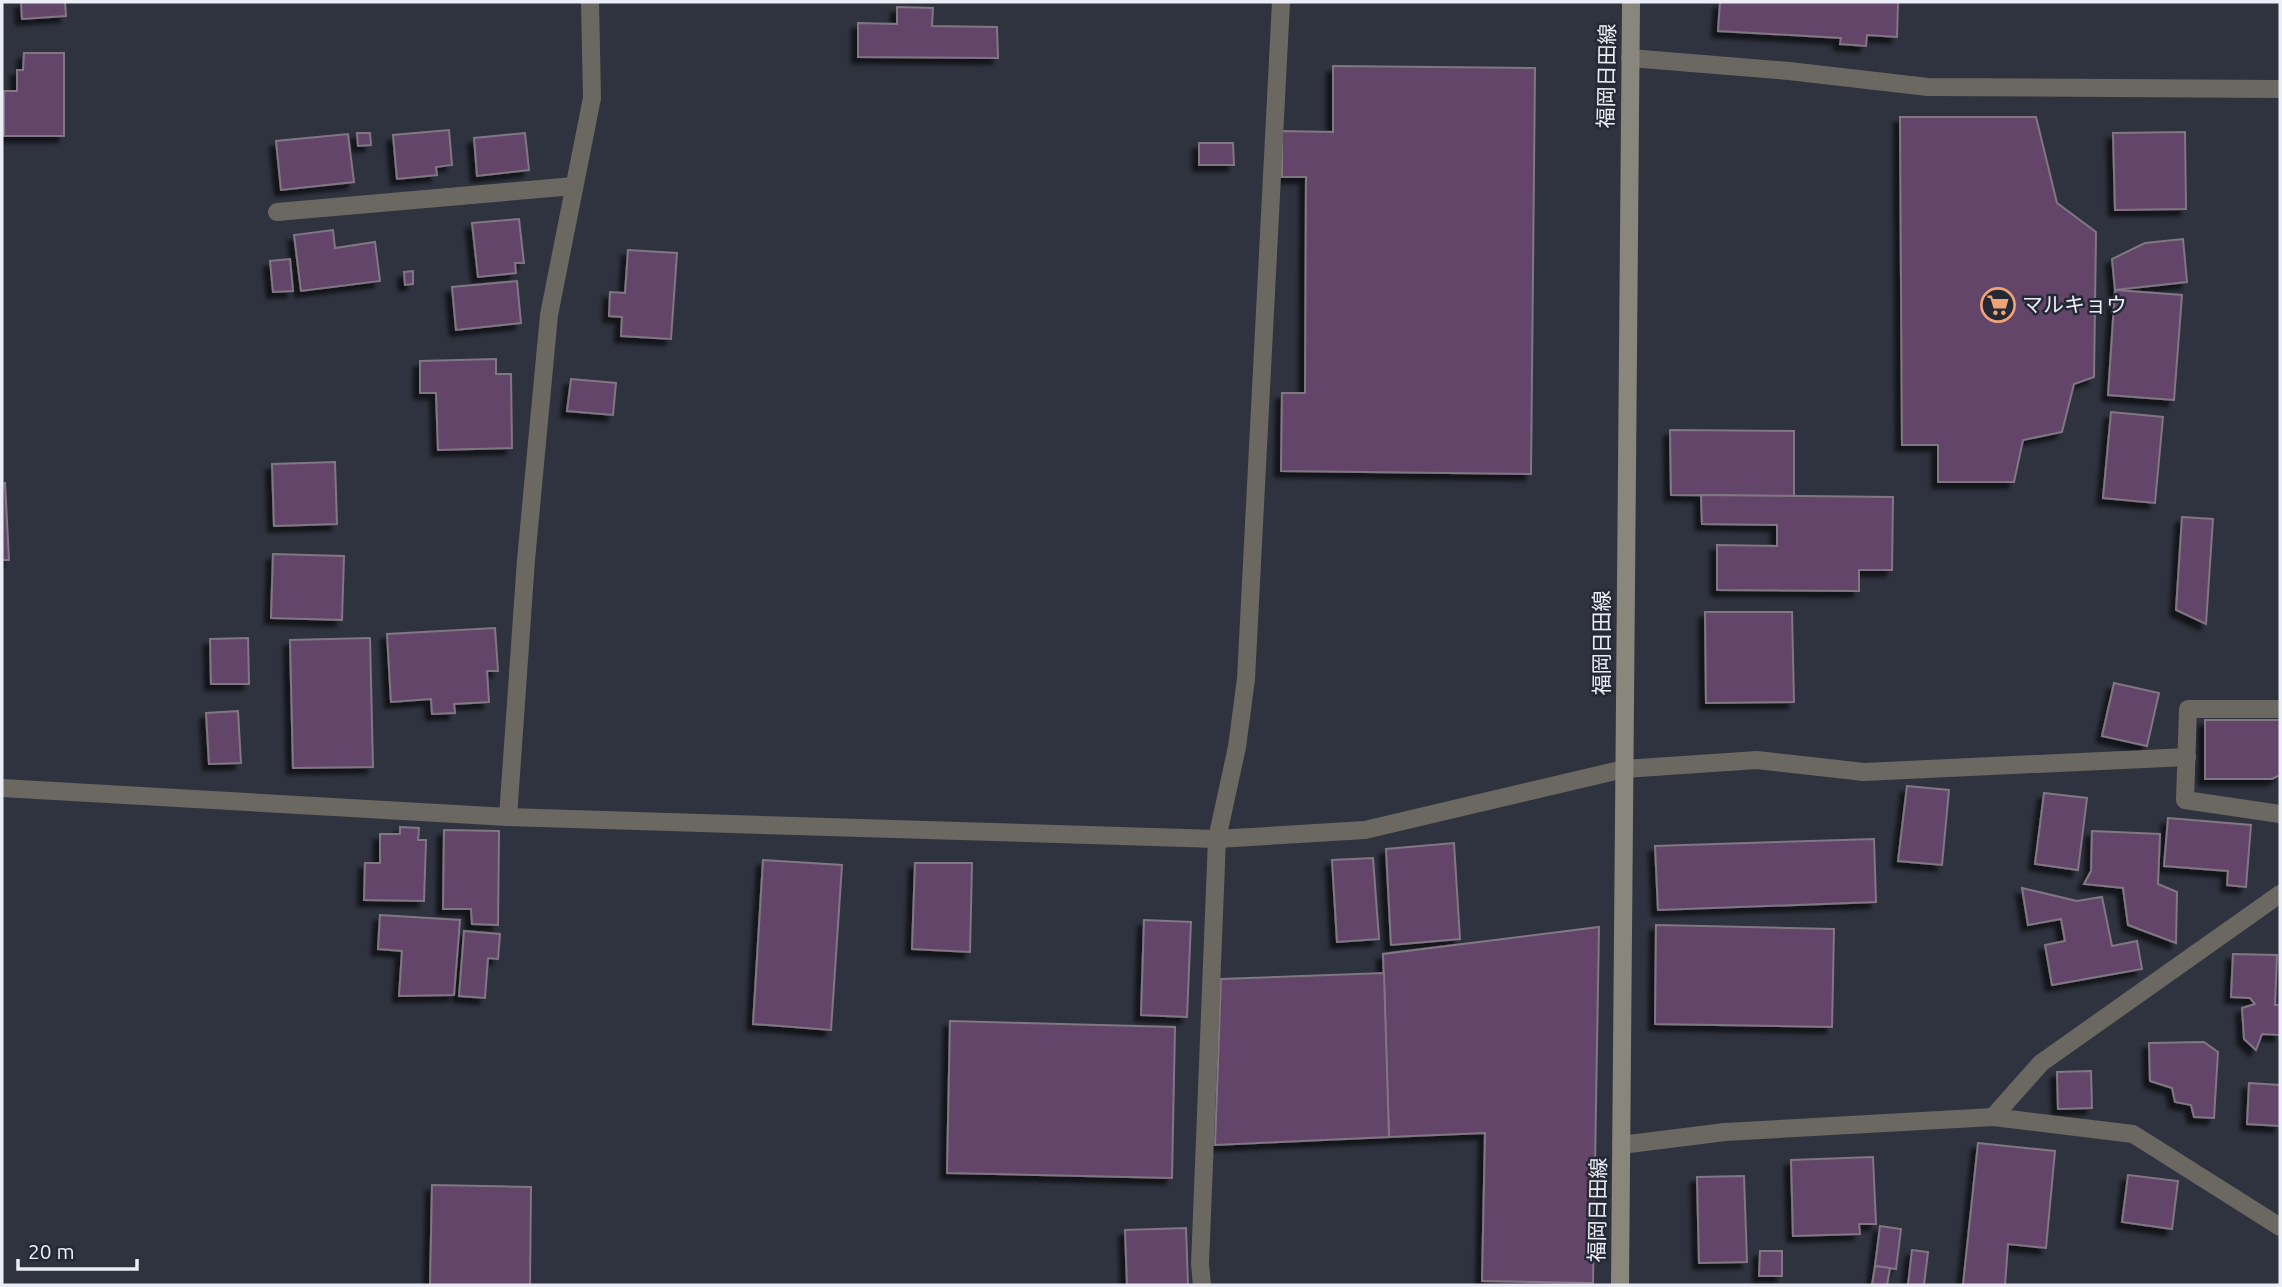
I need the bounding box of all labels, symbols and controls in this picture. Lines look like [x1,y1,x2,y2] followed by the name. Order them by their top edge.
[1593,23,1619,129] street label: 福岡日田線
[1979,286,2017,324] supermarket icon: マルキョウ
[2022,292,2127,316] place label: マルキョウ
[1589,591,1613,696] street label: 福岡日田線
[1584,1157,1610,1263] street label: 福岡日田線
[18,1228,136,1272] scale bar
[28,1239,75,1263] text: 20 m

